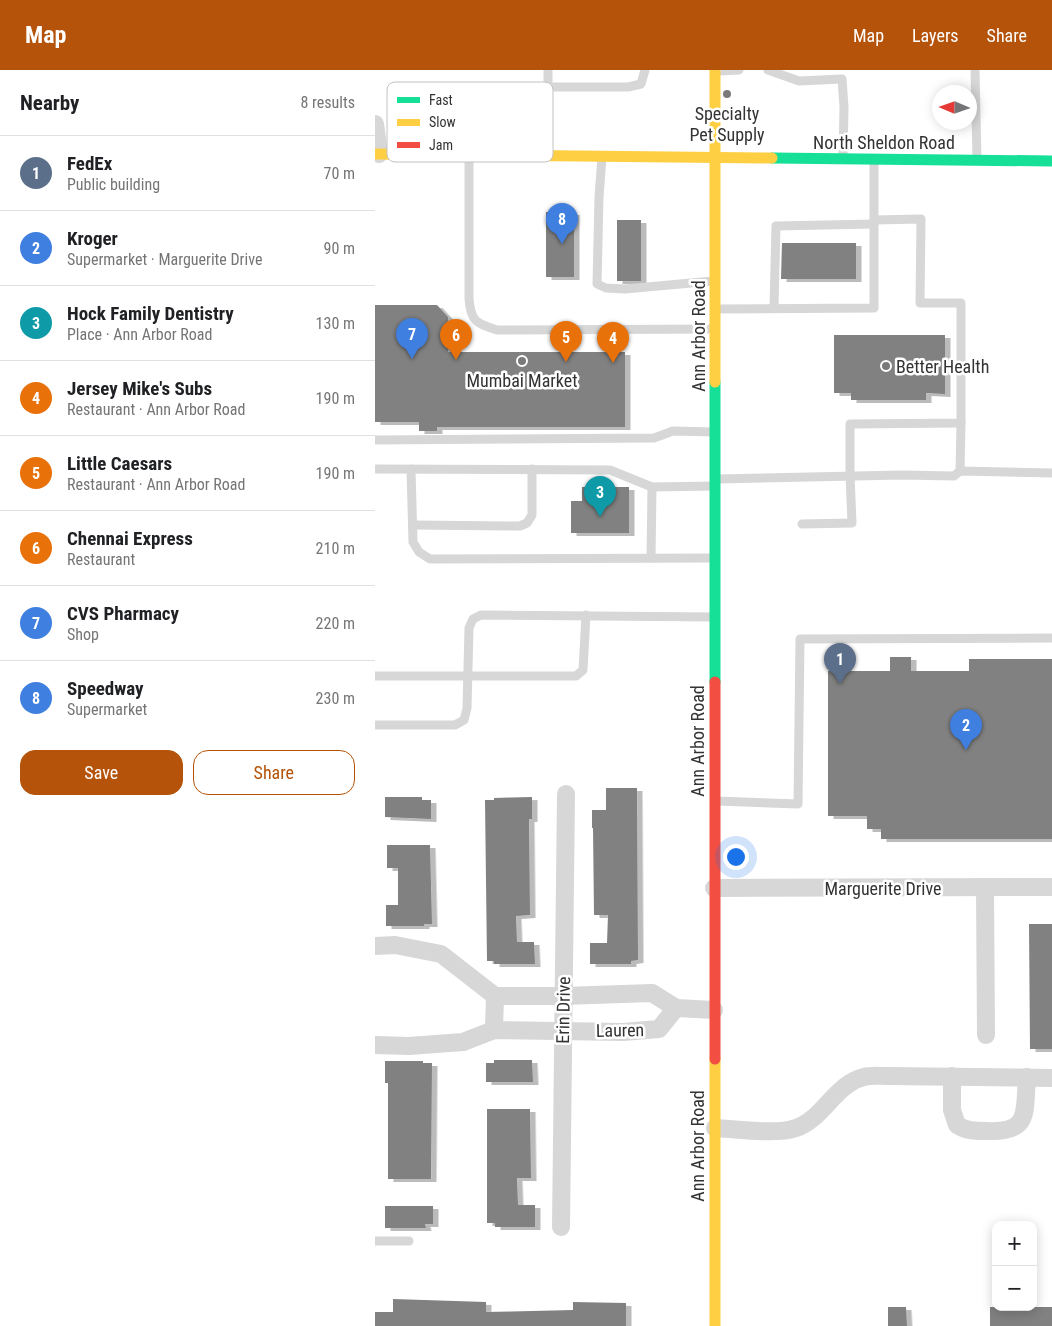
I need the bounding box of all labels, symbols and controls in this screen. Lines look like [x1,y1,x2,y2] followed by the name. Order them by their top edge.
[25,21,66,49] text: Map
[853,25,884,46] text: Map
[912,25,959,46] text: Layers
[987,25,1027,46] text: Share
[387,82,553,162] legend
[932,85,977,130] north arrow
[721,88,733,100] marker: Specialty Pet Supply
[20,91,79,115] text: Nearby
[429,92,453,108] text: Fast
[300,93,355,112] text: 8 results
[689,103,765,145] place label: Specialty Pet Supply
[429,114,456,130] text: Slow
[813,132,955,153] street label: North Sheldon Road
[429,137,453,153] text: Jam
[67,152,112,175] text: FedEx
[32,164,40,183] text: 1
[323,164,355,183] text: 70 m
[67,175,160,194] text: Public building
[546,203,578,244] pin: 8
[67,227,118,250] text: Kroger
[32,239,40,258] text: 2
[323,239,355,258] text: 90 m
[67,250,262,269] text: Supermarket · Marguerite Drive
[688,280,709,392] street label: Ann Arbor Road
[67,302,234,325] text: Hock Family Dentistry
[32,314,40,333] text: 3
[316,314,355,333] text: 130 m
[396,318,428,359] pin: 7
[440,319,472,360] pin: 6
[550,321,582,362] pin: 5
[597,322,629,363] pin: 4
[67,325,212,344] text: Place · Ann Arbor Road
[516,355,528,367] marker: Mumbai Market
[896,356,989,377] place label: Better Health
[880,360,892,372] marker: Better Health
[466,370,578,391] place label: Mumbai Market
[67,377,212,400] text: Jersey Mike's Subs
[32,389,40,408] text: 4
[316,389,355,408] text: 190 m
[67,400,245,419] text: Restaurant · Ann Arbor Road
[67,452,172,475] text: Little Caesars
[32,464,40,483] text: 5
[316,464,355,483] text: 190 m
[67,475,245,494] text: Restaurant · Ann Arbor Road
[584,476,616,517] pin: 3
[67,527,193,550] text: Chennai Express
[32,539,40,558] text: 6
[316,539,355,558] text: 210 m
[67,550,135,569] text: Restaurant
[67,602,179,625] text: CVS Pharmacy
[32,614,40,633] text: 7
[316,614,355,633] text: 220 m
[67,625,99,644] text: Shop
[824,643,856,684] pin: 1
[67,677,144,700] text: Speedway
[687,685,708,797] street label: Ann Arbor Road
[32,689,40,708] text: 8
[316,689,355,708] text: 230 m
[67,700,147,719] text: Supermarket
[950,709,982,750] pin: 2
[20,750,183,795] button: Save
[193,750,355,795] button: Share
[723,844,749,870] your location
[825,878,941,899] street label: Marguerite Drive
[552,976,574,1044] street label: Erin Drive
[596,1019,644,1041] street label: Lauren
[687,1090,708,1202] street label: Ann Arbor Road
[992,1221,1037,1311] map controls
[992,1221,1037,1266] button: +
[992,1266,1037,1311] button: −

